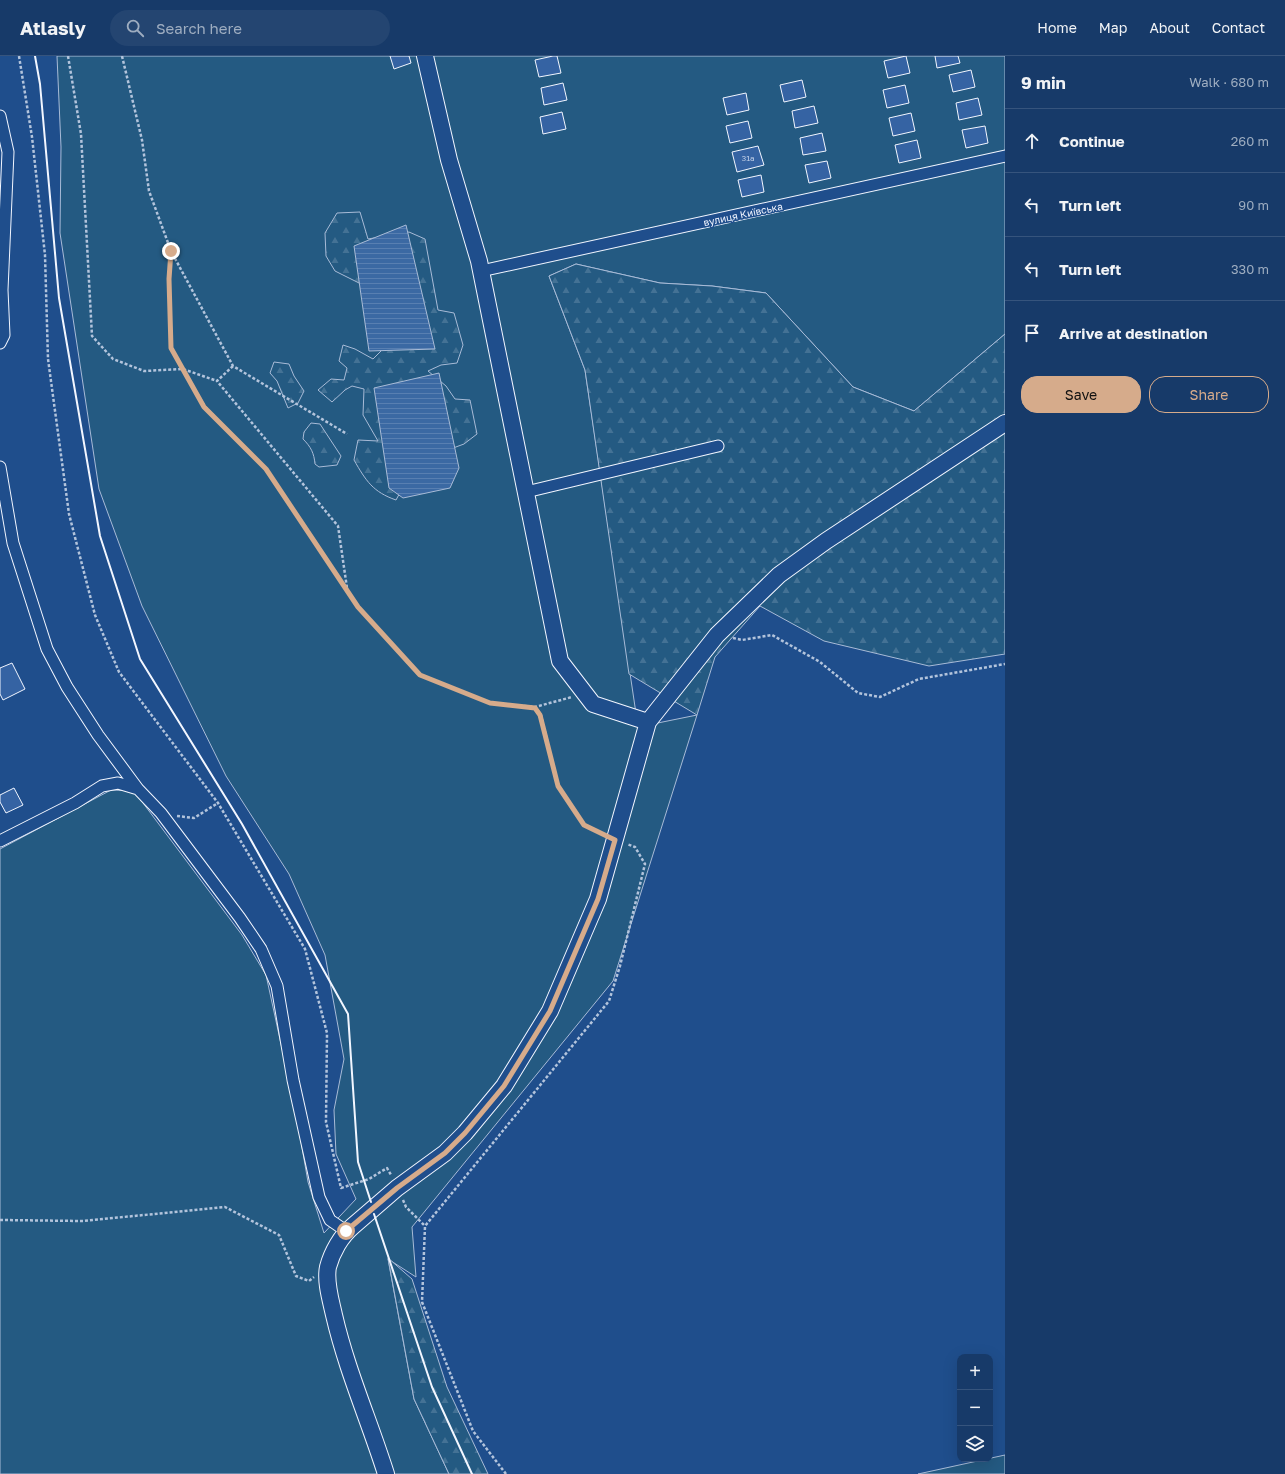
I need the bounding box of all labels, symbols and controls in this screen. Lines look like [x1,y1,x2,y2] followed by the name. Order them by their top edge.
[110,10,390,46] search box
[20,16,86,39] text: Atlasly
[124,17,146,39] icon: search
[156,19,242,37] text: Search here
[1037,19,1077,36] text: Home
[1099,19,1127,36] text: Map
[1149,19,1190,36] text: About
[1212,19,1265,36] text: Contact
[1021,72,1066,93] text: 9 min
[1189,74,1269,90] text: Walk · 680 m
[1021,130,1043,152] icon: ahead
[1059,132,1125,150] text: Continue
[1231,133,1269,149] text: 260 m
[741,153,755,163] house number: 31а
[1021,194,1043,216] icon: left
[1059,196,1121,214] text: Turn left
[1238,197,1269,213] text: 90 m
[702,200,784,228] street label: вулиця Київська
[162,242,180,260] route end
[1021,258,1043,280] icon: left
[1059,260,1121,278] text: Turn left
[1231,261,1269,277] text: 330 m
[1021,322,1043,344] icon: arrive
[1059,324,1208,342] text: Arrive at destination
[1021,376,1141,413] button: Save
[1149,376,1269,413] button: Share
[337,1222,355,1240] route start
[957,1354,993,1462] map controls
[957,1354,993,1390] button: +
[957,1390,993,1426] button: −
[957,1426,993,1462] button: layers

